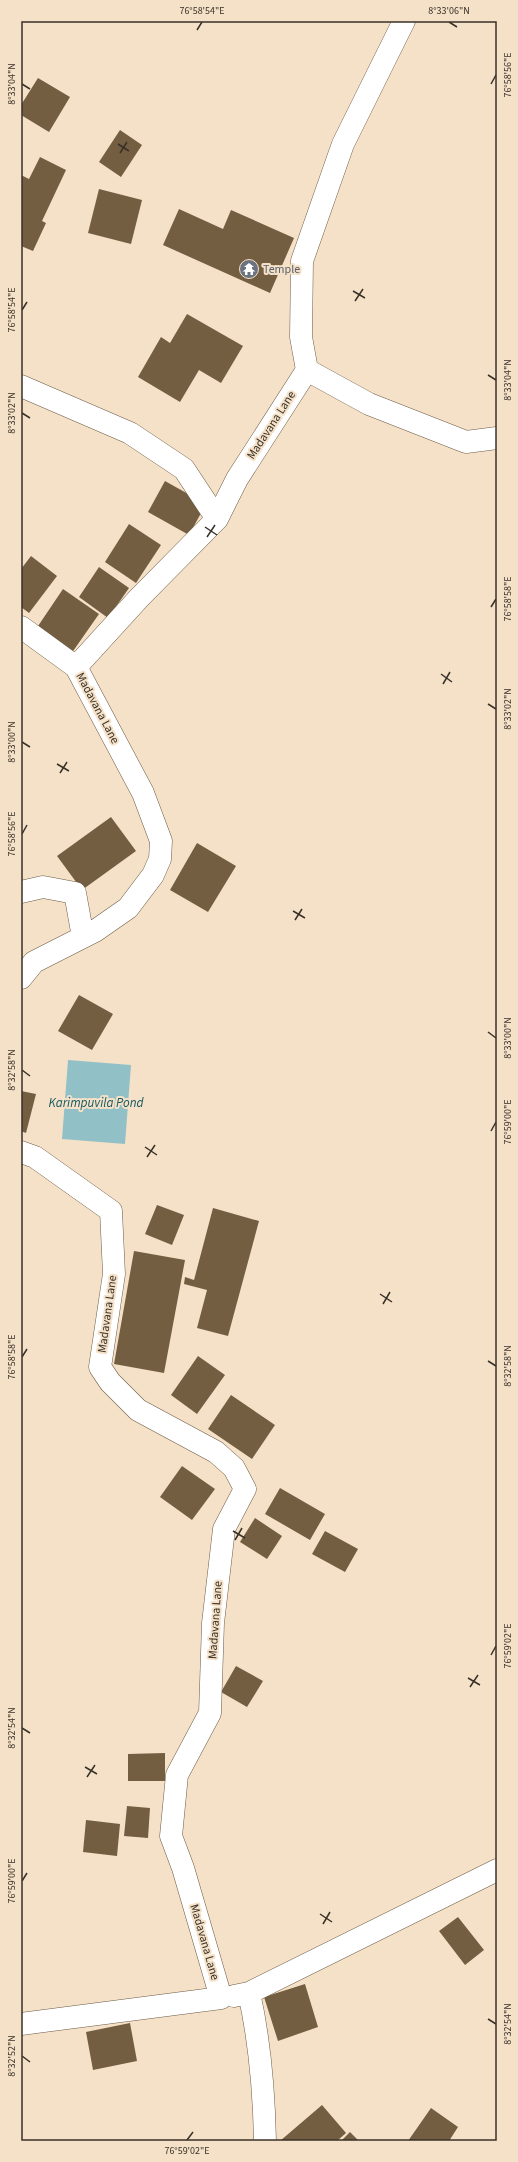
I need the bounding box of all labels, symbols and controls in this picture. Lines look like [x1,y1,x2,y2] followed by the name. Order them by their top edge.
[179,4,225,18] text: 76°58'54"E
[428,4,470,18] text: 8°33'06"N
[501,52,515,98] text: 76°58'56"E
[5,63,19,105] text: 8°33'04"N
[238,258,260,280] temple icon: Temple
[263,261,300,278] place label: Temple
[5,287,19,333] text: 76°58'54"E
[501,359,515,401] text: 8°33'04"N
[243,388,300,463] street label: Madavana Lane
[5,392,19,434] text: 8°33'02"N
[501,576,515,622] text: 76°58'58"E
[72,670,123,747] street label: Madavana Lane
[501,688,515,730] text: 8°33'02"N
[5,721,19,763] text: 8°33'00"N
[5,811,19,857] text: 76°58'56"E
[501,1017,515,1059] text: 8°33'00"N
[5,1049,19,1091] text: 8°32'58"N
[49,1094,144,1112] water label: Karimpuvila Pond
[501,1099,515,1145] text: 76°59'00"E
[94,1274,121,1354] street label: Madavana Lane
[5,1334,19,1380] text: 76°58'58"E
[501,1345,515,1387] text: 8°32'58"N
[204,1580,227,1660] street label: Madavana Lane
[501,1623,515,1669] text: 76°59'02"E
[5,1707,19,1749] text: 8°32'54"N
[5,1858,19,1904] text: 76°59'00"E
[186,1902,223,1982] street label: Madavana Lane
[501,2003,515,2045] text: 8°32'54"N
[5,2035,19,2077] text: 8°32'52"N
[164,2144,210,2158] text: 76°59'02"E

